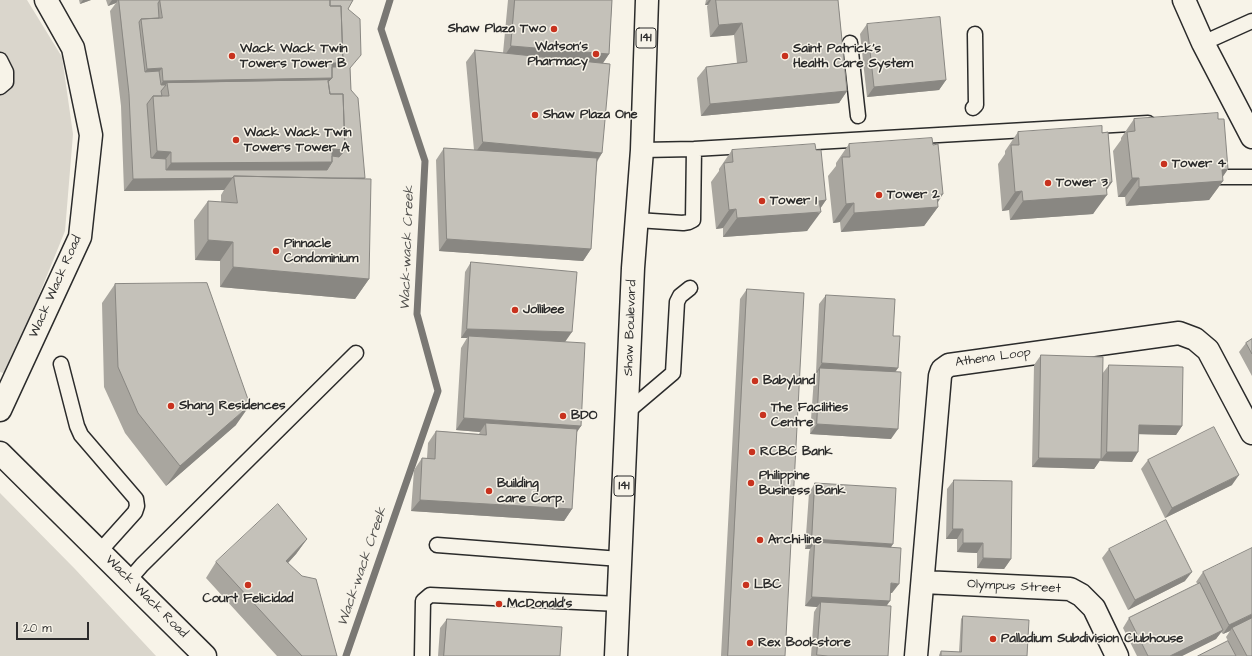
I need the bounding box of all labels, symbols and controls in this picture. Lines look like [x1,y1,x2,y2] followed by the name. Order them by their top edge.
[448,21,546,37] place label: Shaw Plaza Two
[549,24,559,34] marker: Shaw Plaza Two
[636,28,656,48] road number: 141
[527,39,588,70] place label: Watson's Pharmacy
[240,41,348,72] place label: Wack Wack Twin Towers Tower B
[793,41,913,72] place label: Saint Patrick's Health Care System
[591,49,601,59] marker: Watson's Pharmacy
[227,51,237,61] marker: Wack Wack Twin Towers Tower B
[780,51,790,61] marker: Saint Patrick's Health Care System
[543,107,638,123] place label: Shaw Plaza One
[530,110,540,120] marker: Shaw Plaza One
[244,125,352,156] place label: Wack Wack Twin Towers Tower A
[231,135,241,145] marker: Wack Wack Twin Towers Tower A
[1172,156,1226,172] place label: Tower 4
[1159,159,1169,169] marker: Tower 4
[1056,175,1108,191] place label: Tower 3
[1043,178,1053,188] marker: Tower 3
[397,185,419,311] water label: Wack-wack Creek
[887,187,940,203] place label: Tower 2
[874,190,884,200] marker: Tower 2
[770,193,817,209] place label: Tower 1
[757,196,767,206] marker: Tower 1
[26,233,86,341] street label: Wack Wack Road
[284,236,358,267] place label: Pinnacle Condominium
[271,246,281,256] marker: Pinnacle Condominium
[622,279,640,377] street label: Shaw Boulevard
[523,302,565,318] place label: Jollibee
[510,305,520,315] marker: Jollibee
[954,345,1032,371] street label: Athena Loop
[763,373,815,389] place label: Babyland
[750,376,760,386] marker: Babyland
[179,398,286,414] place label: Shang Residences
[771,400,848,431] place label: The Facilities Centre
[166,401,176,411] marker: Shang Residences
[571,408,597,424] place label: BDO
[758,410,768,420] marker: The Facilities Centre
[558,411,568,421] marker: BDO
[760,444,832,460] place label: RCBC Bank
[747,447,757,457] marker: RCBC Bank
[759,468,845,499] place label: Philippine Business Bank
[497,476,564,507] place label: Building care Corp.
[614,476,634,496] road number: 141
[746,478,756,488] marker: Philippine Business Bank
[484,486,494,496] marker: Building care Corp.
[335,505,391,629] water label: Wack-wack Creek
[768,532,822,548] place label: Archi-line
[755,535,765,545] marker: Archi-line
[101,552,191,642] street label: Wack Wack Road
[754,577,781,593] place label: LBC
[967,577,1061,597] street label: Olympus Street
[243,580,253,590] marker: Court Felicidad
[741,580,751,590] marker: LBC
[203,591,293,607] place label: Court Felicidad
[507,596,572,612] place label: McDonald's
[494,599,504,609] marker: McDonald's
[18,614,91,640] scale bar
[23,620,52,637] text: 20 m
[1001,631,1183,647] place label: Palladium Subdivision Clubhouse
[988,634,998,644] marker: Palladium Subdivision Clubhouse
[758,635,851,651] place label: Rex Bookstore
[745,638,755,648] marker: Rex Bookstore

